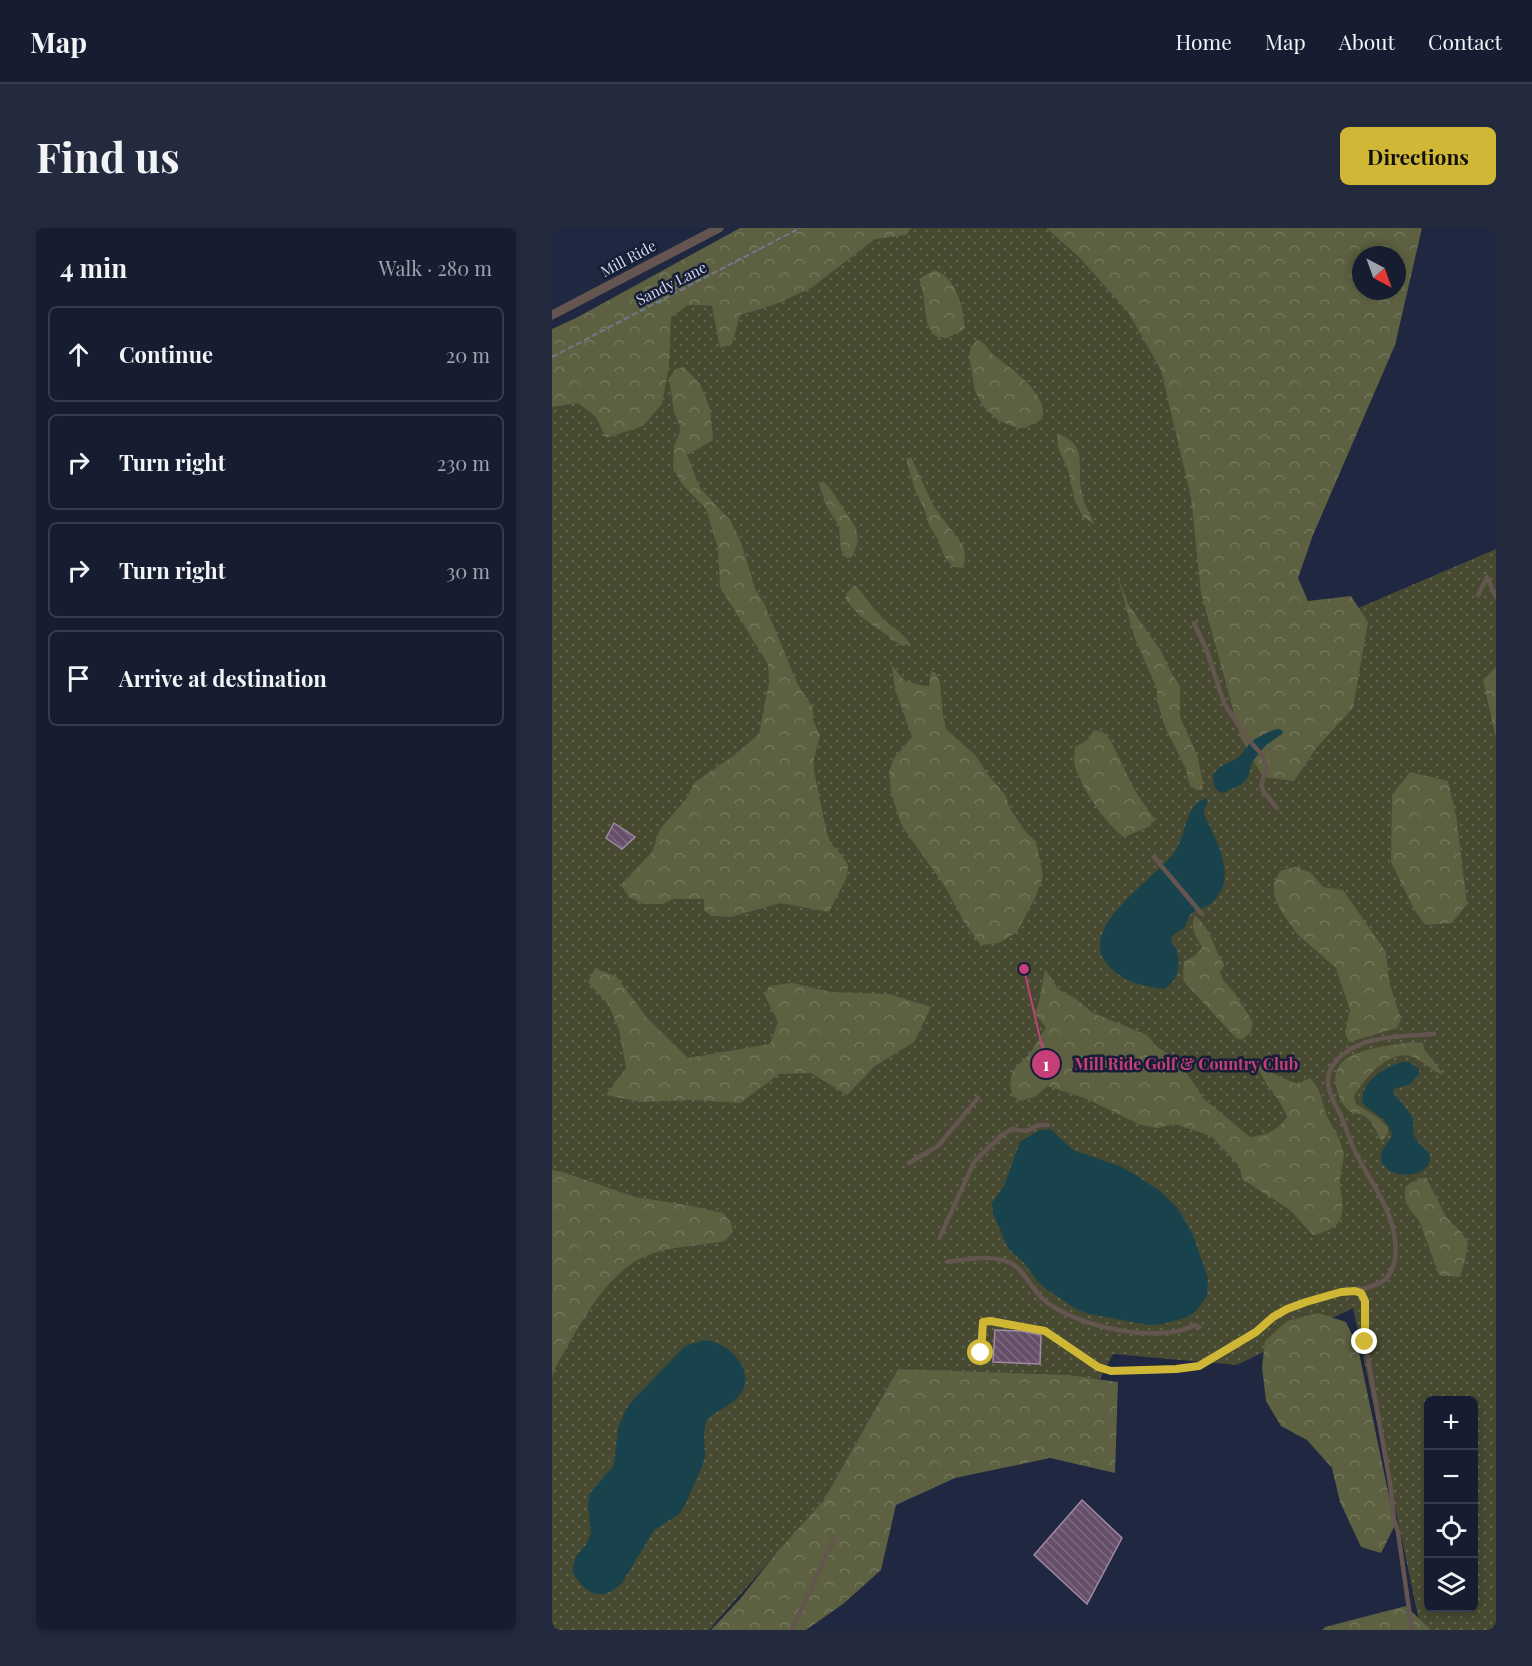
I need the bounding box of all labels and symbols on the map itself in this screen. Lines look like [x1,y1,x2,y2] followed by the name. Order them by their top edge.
[597,235,659,281] street label: Mill Ride
[1352,246,1406,300] north arrow
[632,257,710,309] street label: Sandy Lane
[1031,1047,1310,1081] callout: Mill Ride Golf & Country Club
[1043,1052,1050,1076] text: 1
[1074,1053,1298,1074] text: Mill Ride Golf & Country Club
[1351,1328,1377,1354] route end
[967,1339,993,1365] route start

